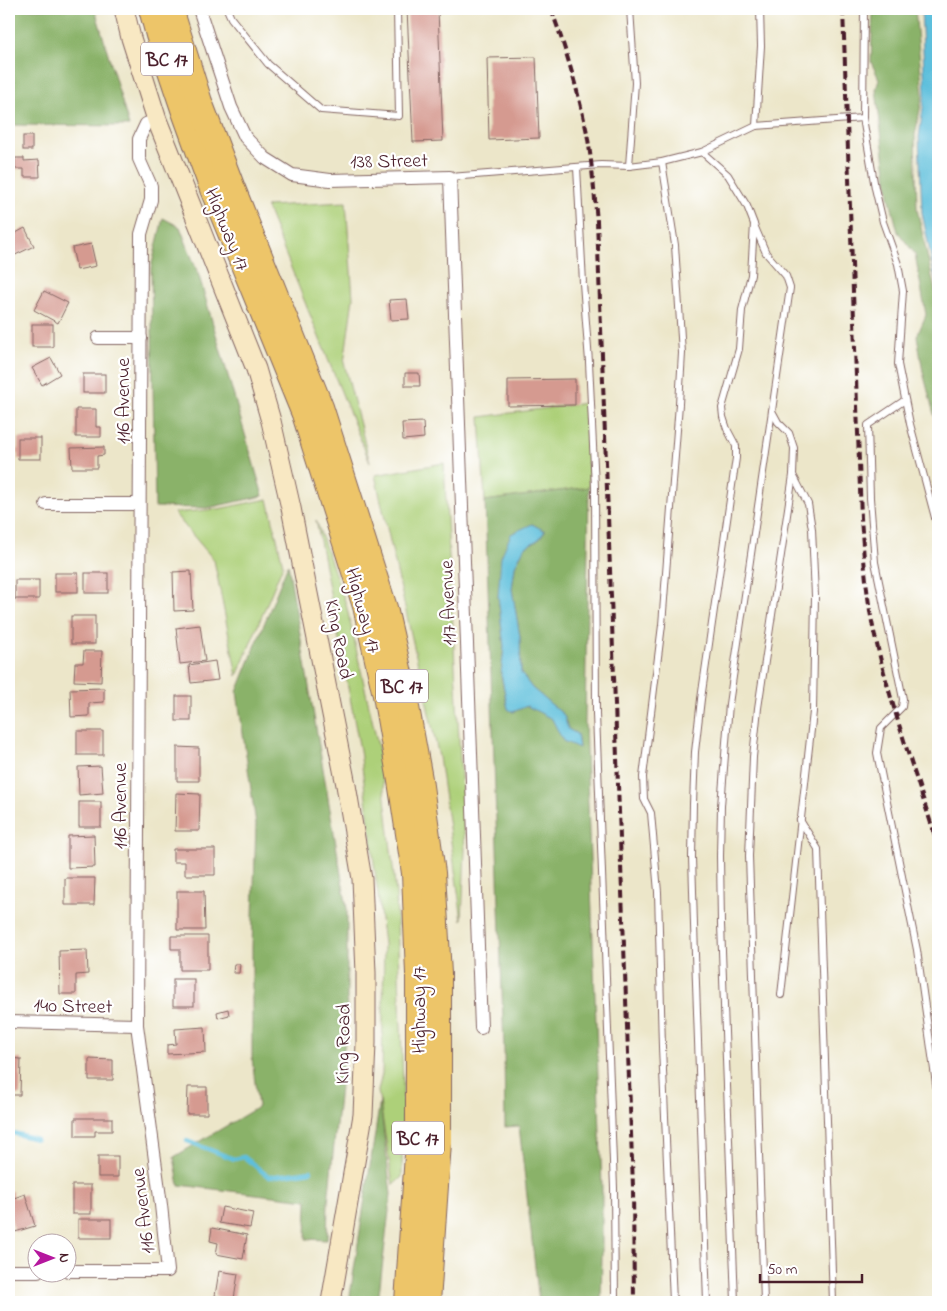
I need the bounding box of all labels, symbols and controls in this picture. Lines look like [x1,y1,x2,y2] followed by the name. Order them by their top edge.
[141,42,193,76] road number: BC 17
[350,147,428,178] street label: 138 Street
[195,184,256,276] street label: Highway 17
[110,358,139,444] street label: 116 Avenue
[434,560,465,646] street label: 117 Avenue
[335,565,387,657] street label: Highway 17
[315,597,359,682] street label: King Road
[376,669,428,702] road number: BC 17
[107,763,136,849] street label: 116 Avenue
[406,966,436,1054] street label: Highway 17
[33,992,113,1023] street label: 140 Street
[329,1003,361,1085] street label: King Road
[392,1122,444,1154] road number: BC 17
[125,1166,164,1255] street label: 116 Avenue
[28,1234,78,1284] north arrow
[760,1251,862,1283] scale bar
[53,1253,74,1263] text: N
[767,1259,798,1281] text: 50 m

